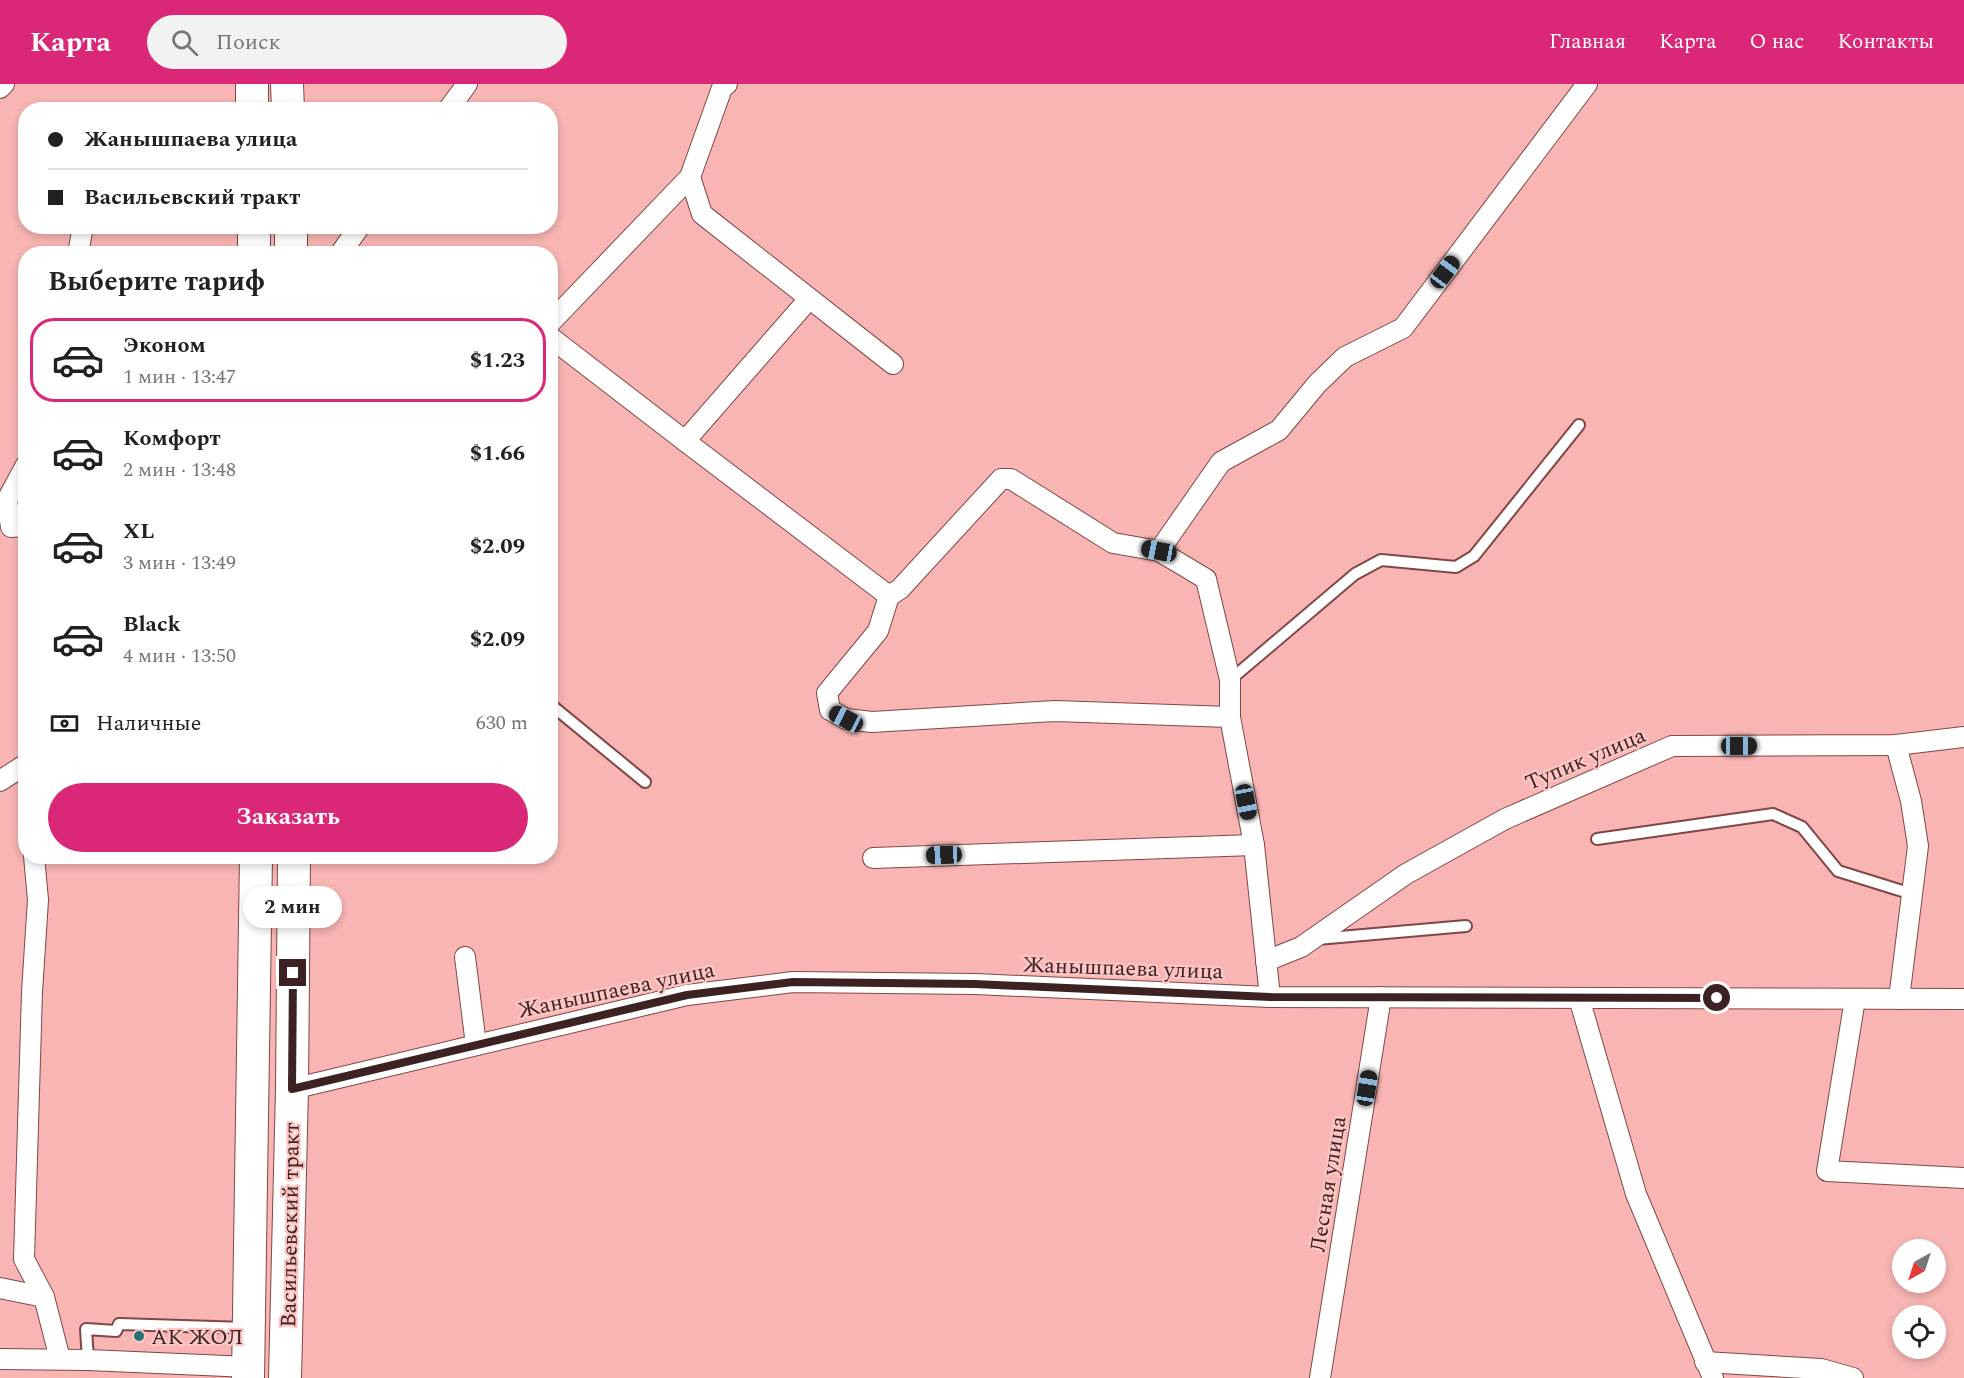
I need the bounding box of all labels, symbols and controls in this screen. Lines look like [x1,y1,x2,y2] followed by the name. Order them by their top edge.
[147,15,567,69] search box
[30,21,111,64] text: Карта
[168,26,201,59] icon: search
[216,26,281,59] text: Поиск
[1549,26,1626,58] text: Главная
[1659,26,1716,58] text: Карта
[1749,26,1804,58] text: О нас
[1837,26,1934,58] text: Контакты
[84,123,297,156] text: Жанышпаева улица
[84,181,300,214] text: Васильевский тракт
[1427,252,1463,292] car
[48,261,265,303] text: Выберите тариф
[123,329,206,362] text: Эконом
[51,333,105,387] icon: car
[470,344,525,377] text: $1.23
[123,362,236,392] text: 1 мин · 13:47
[123,422,221,455] text: Комфорт
[51,426,105,480] icon: car
[470,437,525,470] text: $1.66
[123,455,236,485] text: 2 мин · 13:48
[123,515,154,548] text: XL
[51,519,105,573] icon: car
[470,530,525,563] text: $2.09
[1140,539,1178,563] car
[123,548,236,578] text: 3 мин · 13:49
[123,608,181,641] text: Black
[51,612,105,666] icon: car
[470,623,525,656] text: $2.09
[123,641,236,671] text: 4 мин · 13:50
[826,703,866,735] car
[48,707,81,740] icon: cash
[96,707,201,740] text: Наличные
[476,708,528,738] text: 630 m
[1520,719,1651,800] street label: Тупик улица
[1721,737,1757,755] car
[48,783,528,852] button: Заказать
[1234,783,1258,821] car
[926,845,962,865] car
[244,886,342,928] callout: 2 мин
[264,892,321,922] text: 2 мин
[1022,949,1224,989] street label: Жанышпаева улица
[515,953,718,1027] street label: Жанышпаева улица
[279,959,306,986] route end
[1703,984,1730,1011] route start
[1355,1069,1379,1107] car
[1301,1114,1356,1255] street label: Лесная улица
[272,1122,309,1328] street label: Васильевский тракт
[1892,1239,1946,1293] north arrow
[1892,1239,1946,1359] map controls
[1892,1305,1946,1359] button: locate
[151,1321,243,1354] place label: АК ЖОЛ
[132,1329,146,1343] marker: АК ЖОЛ

